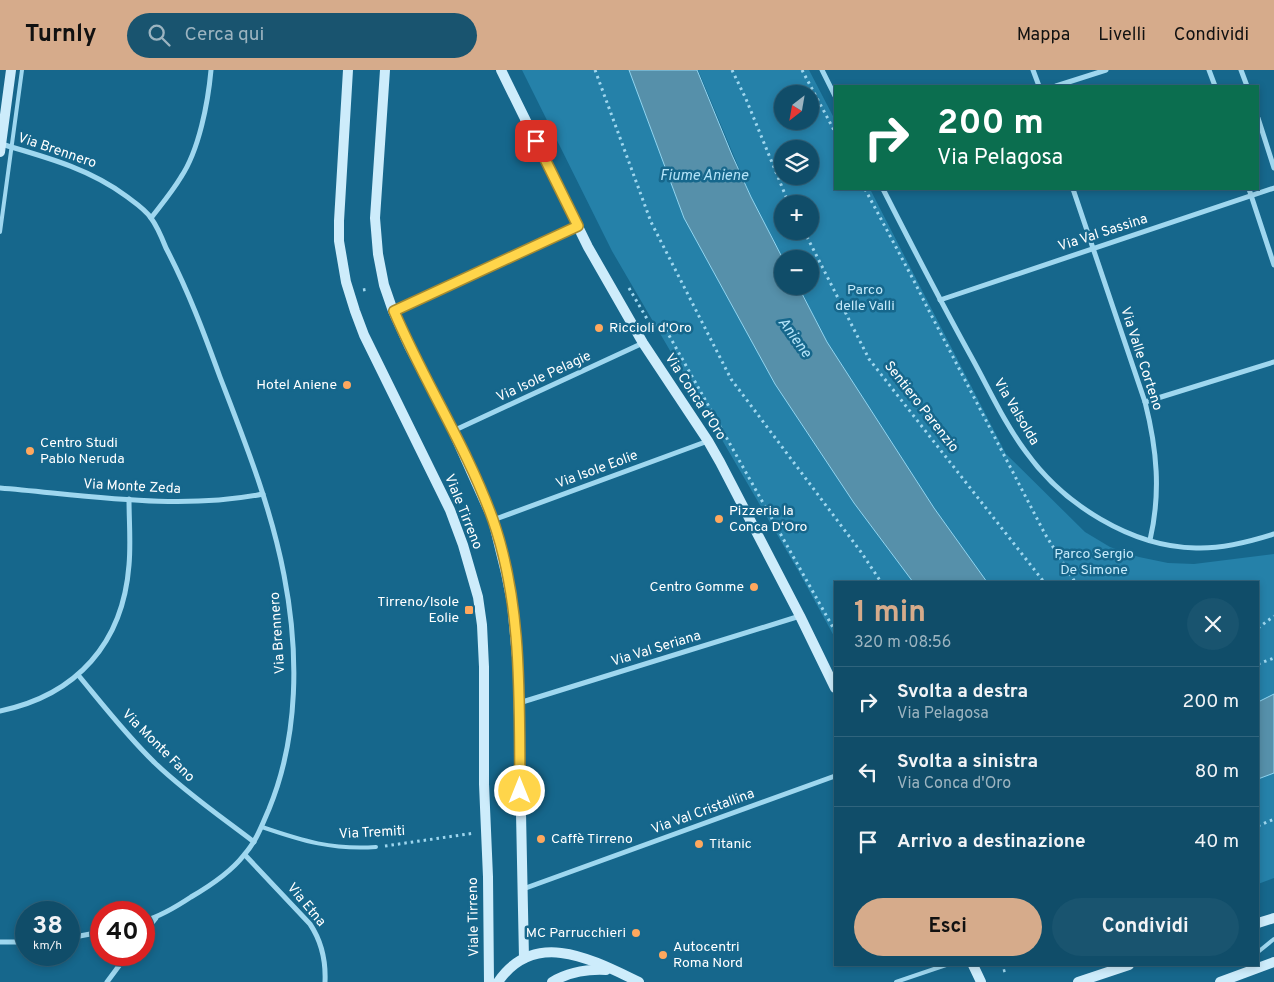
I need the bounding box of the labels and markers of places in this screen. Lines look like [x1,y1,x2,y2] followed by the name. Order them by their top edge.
[515,120,557,162] pin
[609,320,692,337] place label: Riccioli d'Oro
[593,322,605,334] marker: Riccioli d'Oro
[256,377,337,394] place label: Hotel Aniene
[341,379,353,391] marker: Hotel Aniene
[40,435,125,468] place label: Centro Studi Pablo Neruda
[24,445,36,457] marker: Centro Studi Pablo Neruda
[729,503,808,536] place label: Pizzeria la Conca D‘Oro
[713,513,725,525] marker: Pizzeria la Conca D‘Oro
[650,579,744,596] place label: Centro Gomme
[748,581,760,593] marker: Centro Gomme
[377,594,459,627] place label: Tirreno/Isole Eolie
[463,604,475,616] marker: Tirreno/Isole Eolie
[551,831,633,848] place label: Caffè Tirreno
[535,833,547,845] marker: Caffè Tirreno
[709,836,752,853] place label: Titanic
[693,838,705,850] marker: Titanic
[526,925,626,942] place label: MC Parrucchieri
[630,927,642,939] marker: MC Parrucchieri
[673,939,743,972] place label: Autocentri Roma Nord
[657,949,669,961] marker: Autocentri Roma Nord

